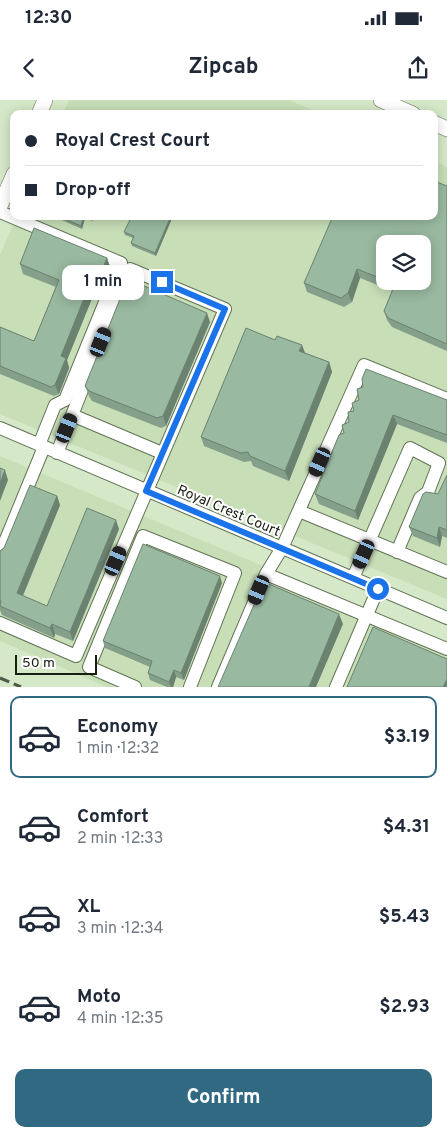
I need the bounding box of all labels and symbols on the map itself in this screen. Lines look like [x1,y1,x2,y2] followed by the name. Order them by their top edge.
[62,264,144,300] callout: 1 min
[151,271,173,293] route end
[88,325,113,359] car
[54,411,79,445] car
[307,445,332,479] car
[174,482,283,541] street label: Royal Crest Court
[351,537,376,571] car
[103,544,128,578] car
[246,573,271,607] car
[367,578,389,600] route start
[15,652,98,675] scale bar

